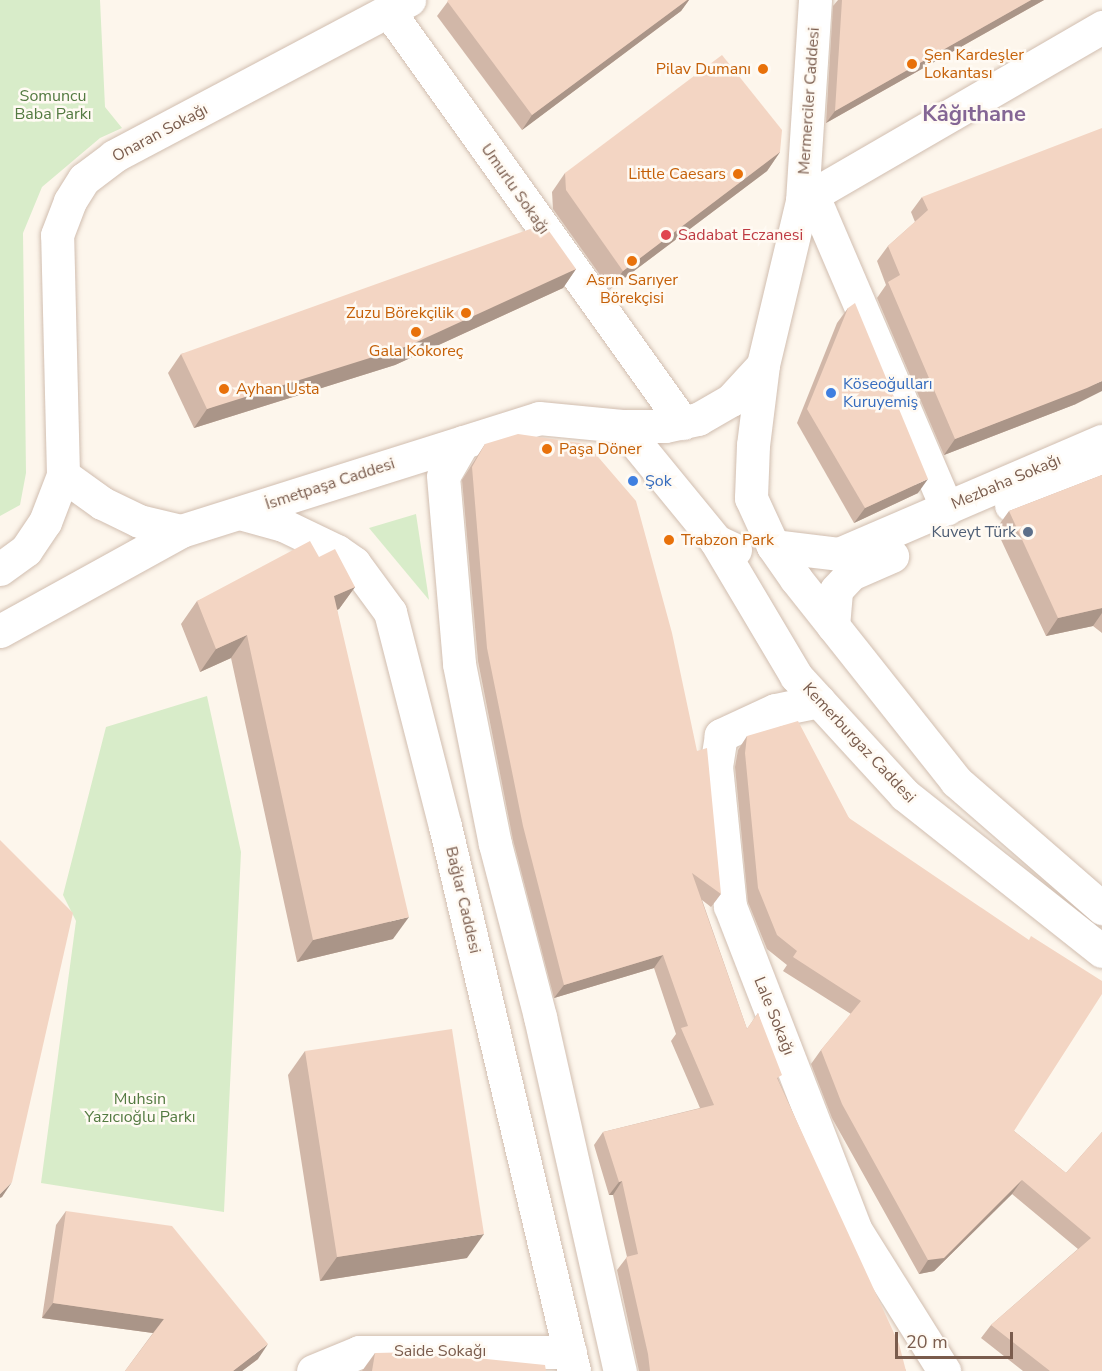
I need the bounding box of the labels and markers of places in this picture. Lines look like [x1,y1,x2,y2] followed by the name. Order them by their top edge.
[924,45,1024,83] place label: Şen Kardeşler Lokantası
[905,57,919,71] marker: Şen Kardeşler Lokantası
[656,59,751,79] place label: Pilav Dumanı
[756,62,770,76] marker: Pilav Dumanı
[628,164,726,184] place label: Little Caesars
[731,167,745,181] marker: Little Caesars
[678,225,803,245] place label: Sadabat Eczanesi
[659,228,673,242] marker: Sadabat Eczanesi
[625,254,639,268] marker: Asrın Sarıyer Börekçisi
[586,270,678,308] place label: Asrın Sarıyer Börekçisi
[346,303,454,323] place label: Zuzu Börekçilik
[459,306,473,320] marker: Zuzu Börekçilik
[409,325,423,339] marker: Gala Kokoreç
[369,341,463,361] place label: Gala Kokoreç
[843,374,933,412] place label: Köseoğulları Kuruyemiş
[236,379,320,399] place label: Ayhan Usta
[217,382,231,396] marker: Ayhan Usta
[824,386,838,400] marker: Köseoğulları Kuruyemiş
[559,439,642,459] place label: Paşa Döner
[540,442,554,456] marker: Paşa Döner
[645,471,672,491] place label: Şok
[626,474,640,488] marker: Şok
[931,522,1016,542] place label: Kuveyt Türk
[1021,525,1035,539] marker: Kuveyt Türk
[681,530,774,550] place label: Trabzon Park
[662,533,676,547] marker: Trabzon Park

